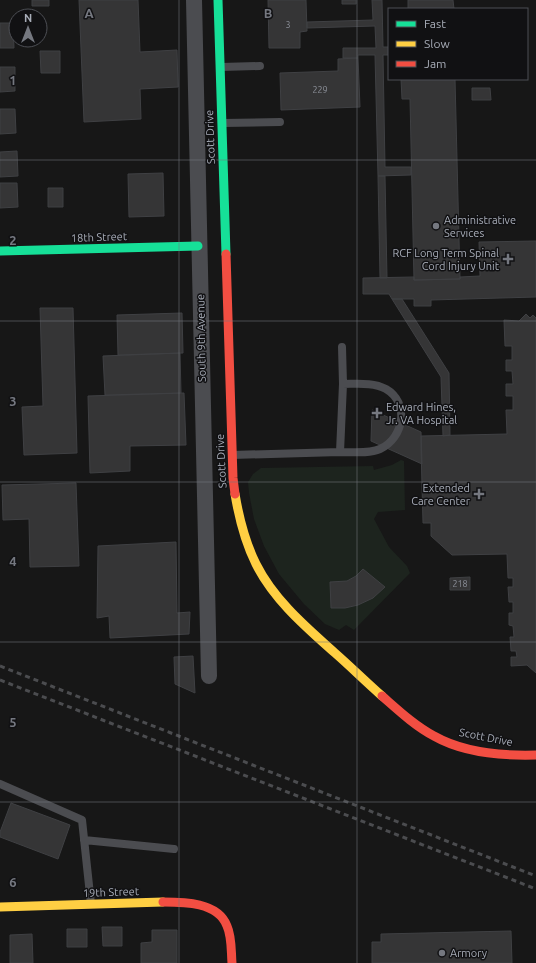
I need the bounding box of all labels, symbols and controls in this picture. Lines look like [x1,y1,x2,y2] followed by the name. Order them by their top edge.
[84,6,94,20] text: A
[264,6,273,20] text: B
[8,8,48,48] north arrow
[388,8,528,80] legend
[24,12,32,24] text: N
[424,17,446,30] text: Fast
[285,20,291,30] house number: 3
[424,37,450,50] text: Slow
[424,57,446,70] text: Jam
[9,73,17,87] text: 1
[312,85,328,95] house number: 229
[203,110,217,164] street label: Scott Drive
[444,214,516,239] place label: Administrative Services
[431,221,441,231] marker: Administrative Services
[71,230,128,244] street label: 18th Street
[9,233,17,247] text: 2
[392,247,500,272] place label: RCF Long Term Spinal Cord Injury Unit
[502,253,514,265] marker: RCF Long Term Spinal Cord Injury Unit
[194,294,208,382] street label: South 9th Avenue
[9,394,17,408] text: 3
[386,401,457,426] place label: Edward Hines, Jr. VA Hospital
[371,407,383,419] marker: Edward Hines, Jr. VA Hospital
[214,433,228,489] street label: Scott Drive
[411,482,471,507] place label: Extended Care Center
[473,488,485,500] marker: Extended Care Center
[9,554,17,568] text: 4
[452,579,468,589] house number: 218
[9,715,17,729] text: 5
[458,726,514,748] street label: Scott Drive
[9,875,17,889] text: 6
[83,885,140,899] street label: 19th Street
[450,947,488,959] place label: Armory
[437,948,447,958] marker: Armory

